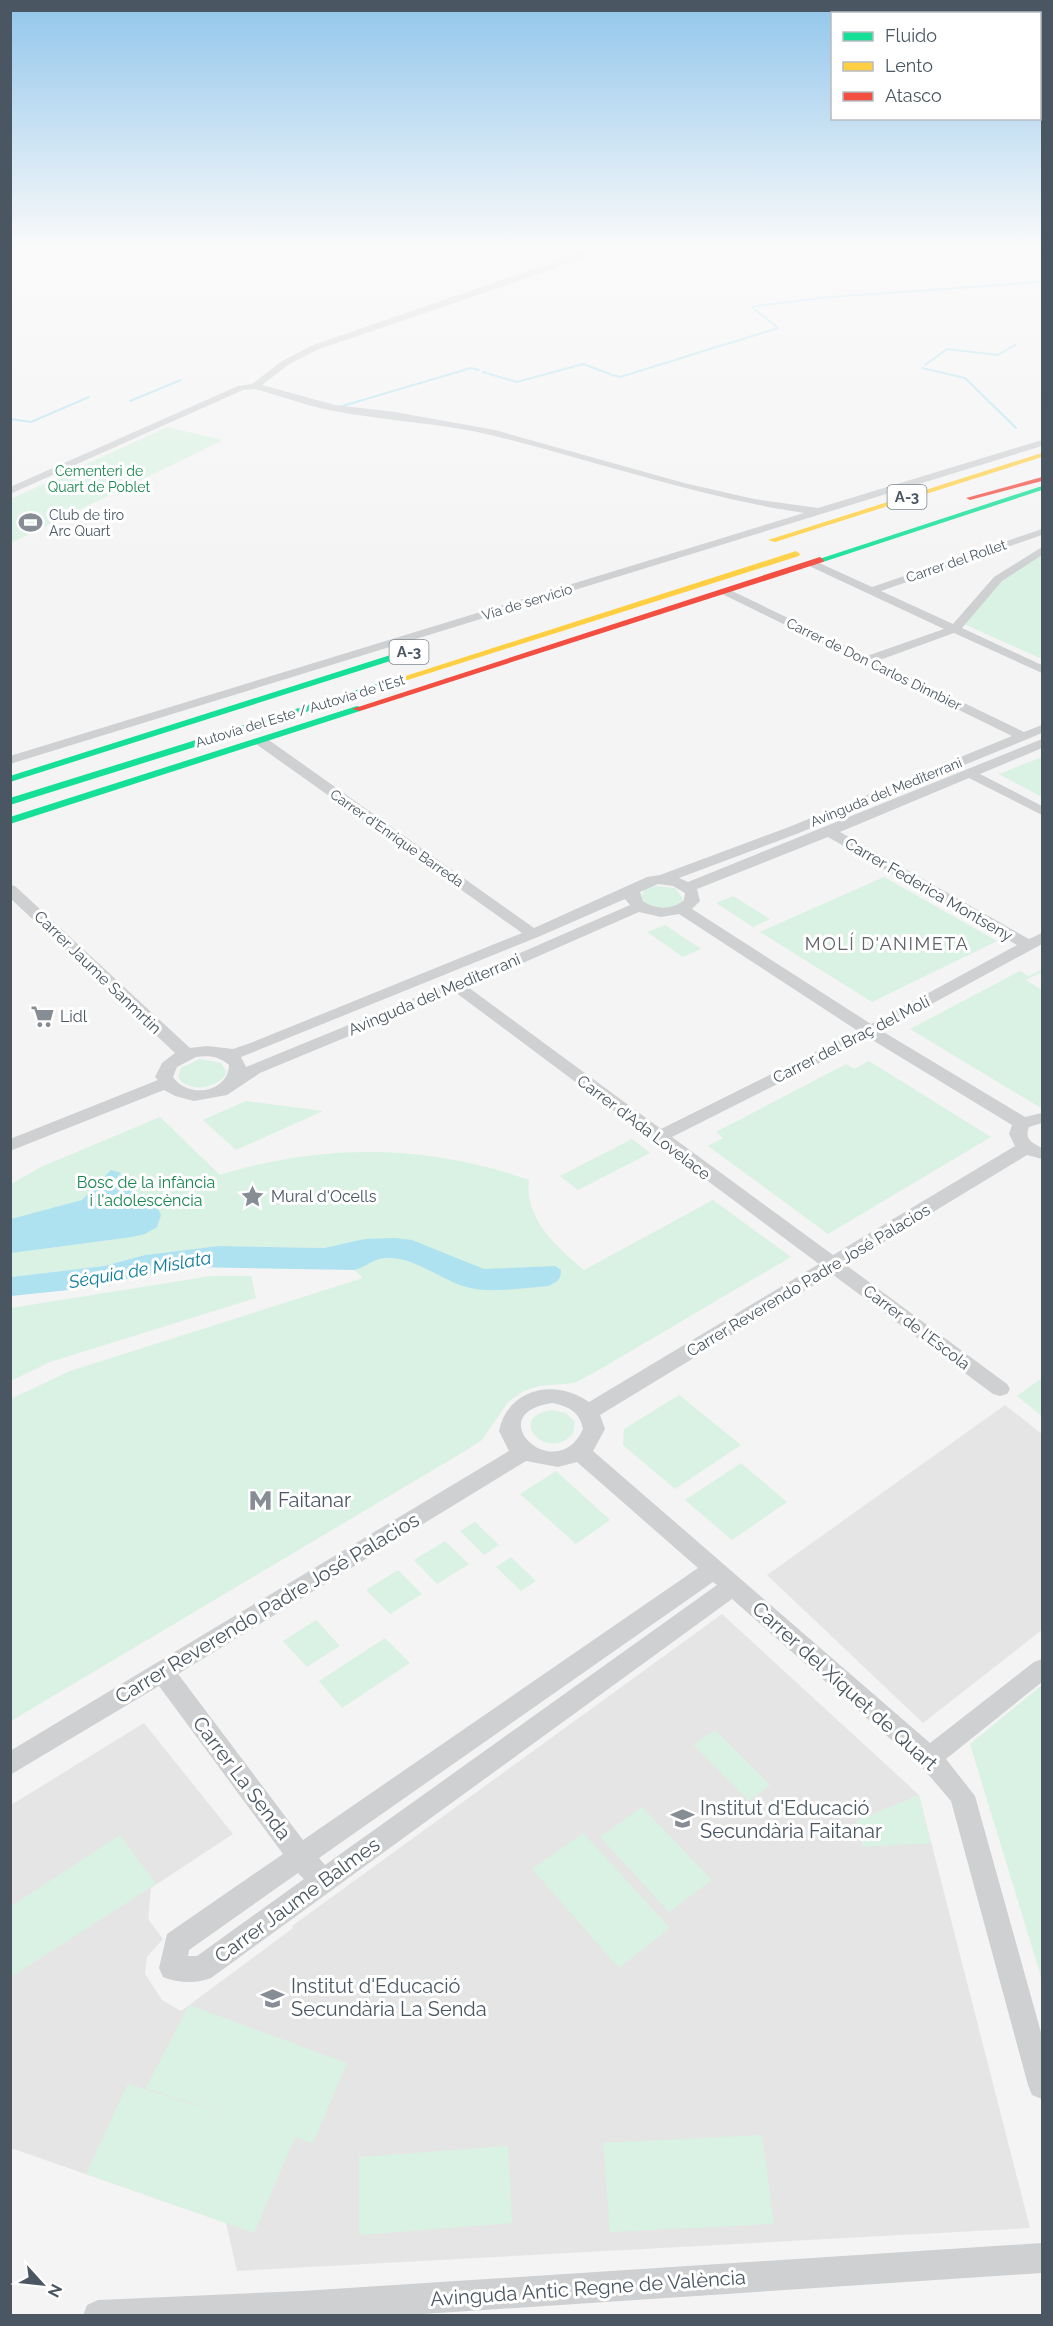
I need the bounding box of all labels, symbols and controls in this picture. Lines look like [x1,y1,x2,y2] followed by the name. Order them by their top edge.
[831,12,1041,120] legend
[885,25,937,46] text: Fluido
[885,55,933,76] text: Lento
[885,85,942,106] text: Atasco
[48,463,150,495] park label: Cementeri de Quart de Poblet
[888,485,926,509] road number: A-3
[49,507,124,539] place label: Club de tiro Arc Quart
[18,510,44,536] sports icon: Club de tiro Arc Quart
[904,536,1008,586] street label: Carrer del Rollet
[480,581,574,623] street label: Vía de servicio
[784,615,964,713] street label: Carrer de Don Carlos Dinnbier
[390,640,428,664] road number: A-3
[193,671,407,750] street label: Autovía del Este / Autovia de l'Est
[808,754,964,830] street label: Avinguda del Mediterrani
[327,786,467,890] street label: Carrer d'Enrique Barreda
[841,834,1016,945] street label: Carrer Federica Montseny
[30,907,165,1038] street label: Carrer Jaume Sanmrtin
[805,932,969,954] district label: MOLÍ D'ANIMETA
[345,950,523,1039] street label: Avinguda del Mediterrani
[770,991,933,1087] street label: Carrer del Braç del Molí
[29,1003,55,1029] supermarket icon: Lidl
[60,1007,88,1026] place label: Lidl
[573,1071,714,1184] street label: Carrer d'Ada Lovelace
[77,1173,215,1210] park label: Bosc de la infància i l'adolescència
[240,1183,266,1209] place icon: Mural d'Ocells
[271,1187,377,1206] place label: Mural d'Ocells
[683,1200,934,1361] street label: Carrer Reverendo Padre José Palacios
[66,1247,213,1293] water label: Séquia de Mislata
[860,1281,974,1374] street label: Carrer de l'Escola
[247,1487,273,1513] metro station icon: Faitanar
[278,1488,351,1512] place label: Faitanar
[111,1507,423,1709] street label: Carrer Reverendo Padre José Palacios
[747,1596,943,1776] street label: Carrer del Xiquet de Quart
[188,1712,296,1844] street label: Carrer La Senda
[700,1796,882,1843] place label: Institut d'Educació Secundària Faitanar
[669,1806,695,1832] school or university icon: Institut d'Educació Secundària Faitanar
[210,1832,384,1968] street label: Carrer Jaume Balmes
[291,1974,487,2021] place label: Institut d'Educació Secundària La Senda
[260,1985,286,2011] school or university icon: Institut d'Educació Secundària La Senda
[12,2254,72,2314] north arrow
[429,2265,747,2311] street label: Avinguda Antic Regne de València
[44,2281,66,2300] text: N

